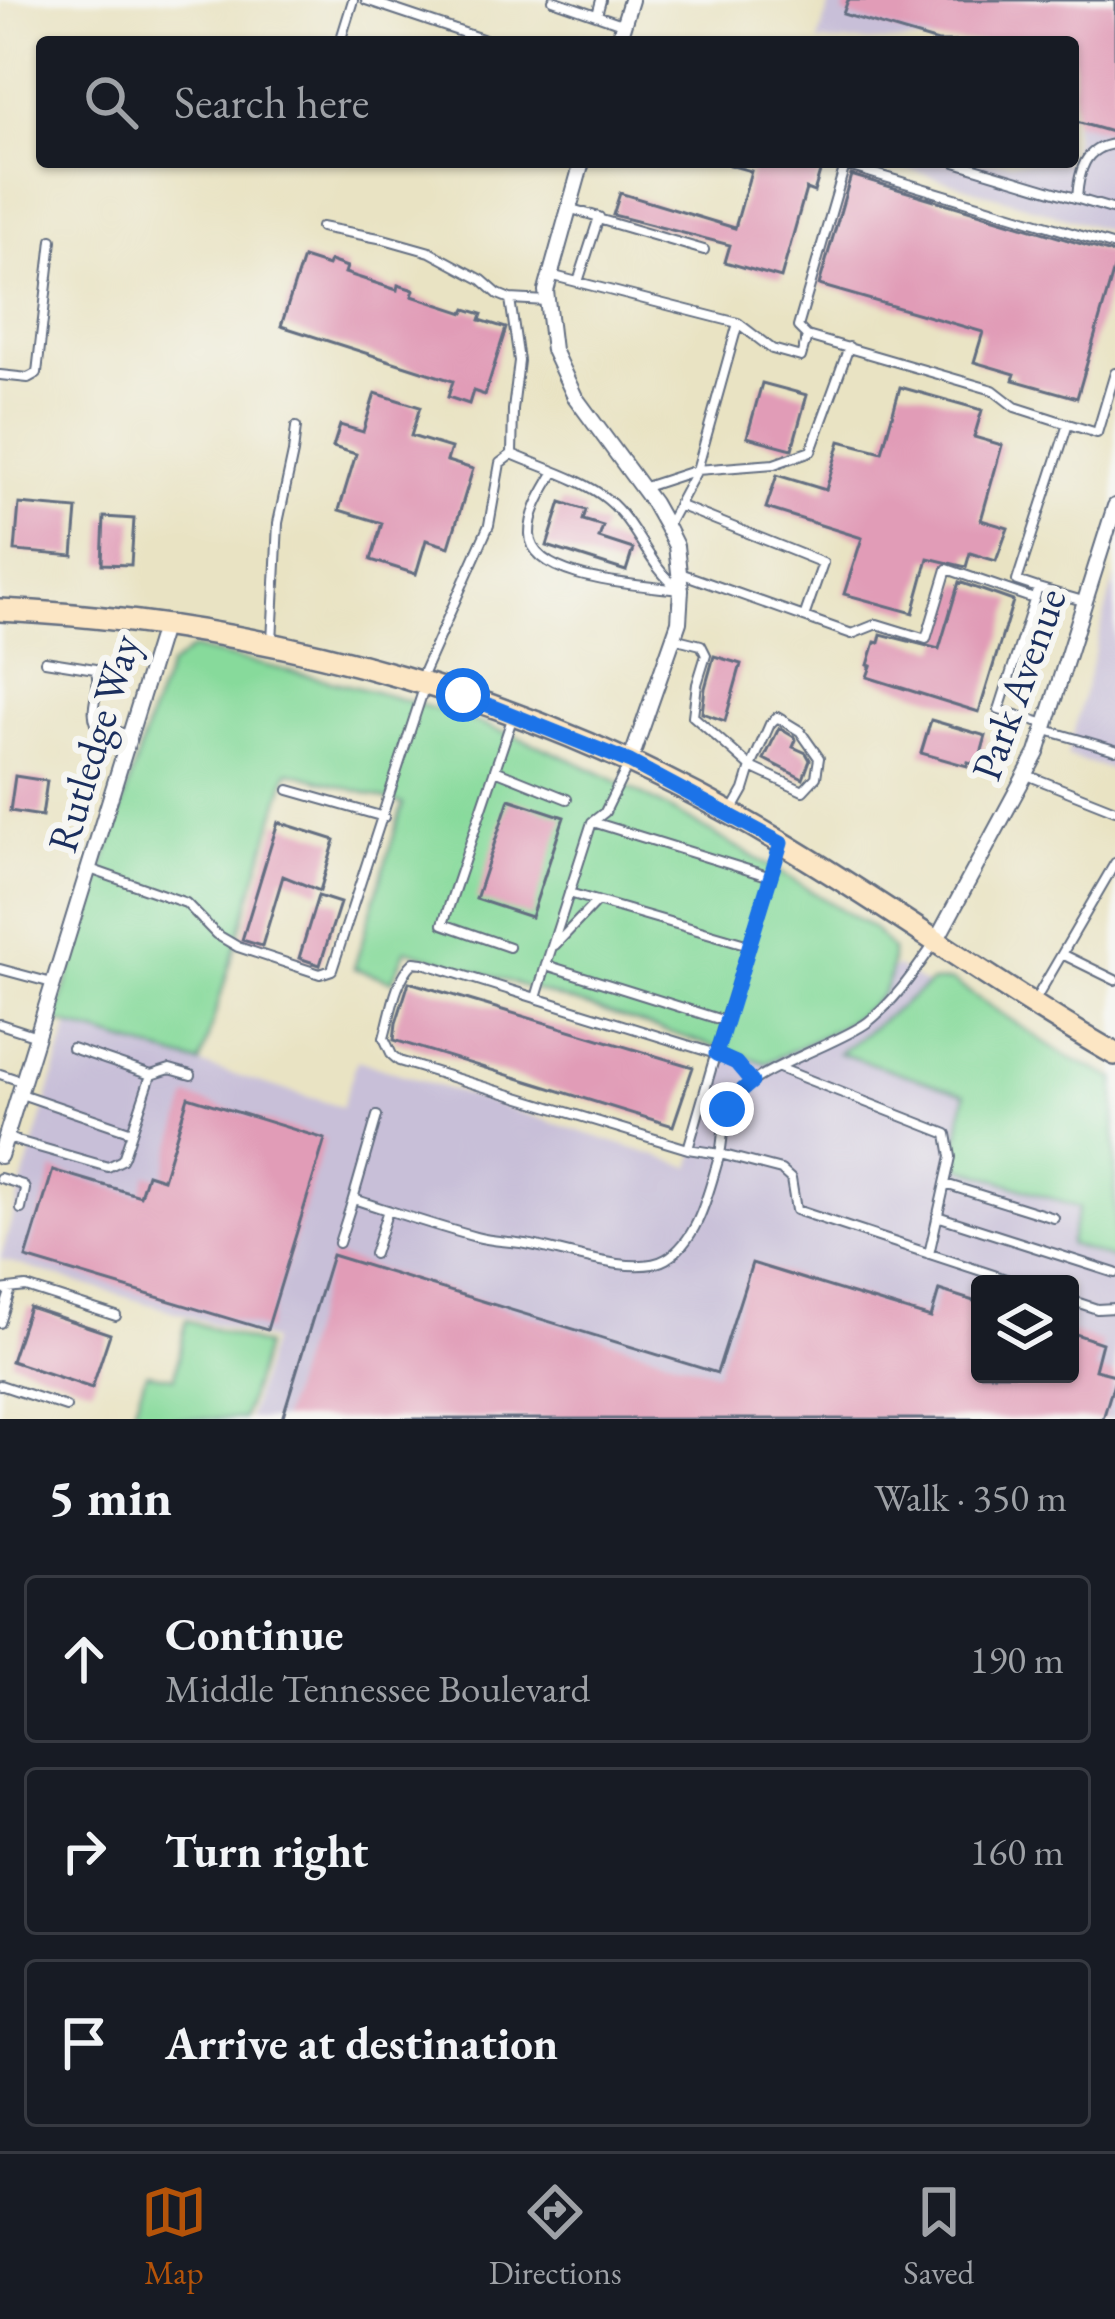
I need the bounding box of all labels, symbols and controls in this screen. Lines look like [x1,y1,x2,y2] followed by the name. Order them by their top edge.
[36,36,1079,168] search box
[78,69,144,135] icon: search
[174,73,369,131] text: Search here
[958,581,1079,788] street label: Park Avenue
[34,627,153,859] street label: Rutledge Way
[436,668,490,722] route start
[700,1082,754,1136] route end
[971,1275,1079,1383] map controls
[971,1275,1079,1383] button: layers
[48,1464,172,1530] text: 5 min
[874,1472,1067,1523] text: Walk · 350 m
[165,1605,343,1663] text: Continue
[51,1626,117,1692] icon: ahead
[970,1634,1064,1685] text: 190 m
[165,1663,590,1714] text: Middle Tennessee Boulevard
[51,1818,117,1884] icon: right
[165,1822,368,1880] text: Turn right
[970,1826,1064,1877] text: 160 m
[51,2010,117,2076] icon: arrive
[165,2014,558,2072] text: Arrive at destination
[141,2179,207,2294] tab: Map
[489,2179,622,2294] tab: Directions
[903,2179,974,2294] tab: Saved

